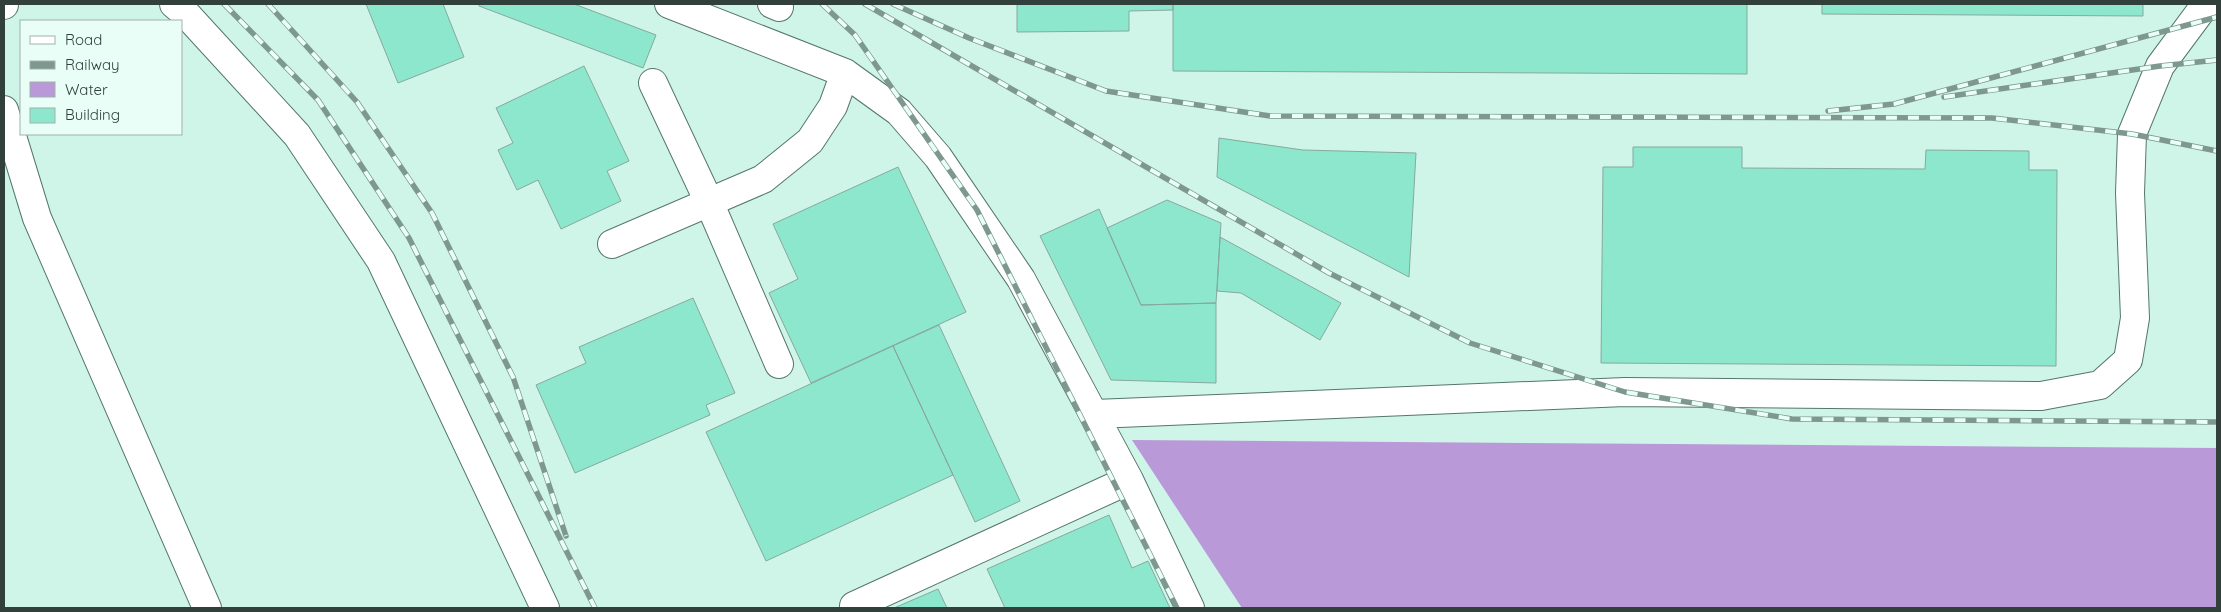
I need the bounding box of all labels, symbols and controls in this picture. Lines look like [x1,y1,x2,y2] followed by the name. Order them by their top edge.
[20,20,182,135] legend
[65,30,102,49] text: Road
[65,55,120,74] text: Railway
[65,80,108,99] text: Water
[65,105,120,124] text: Building

